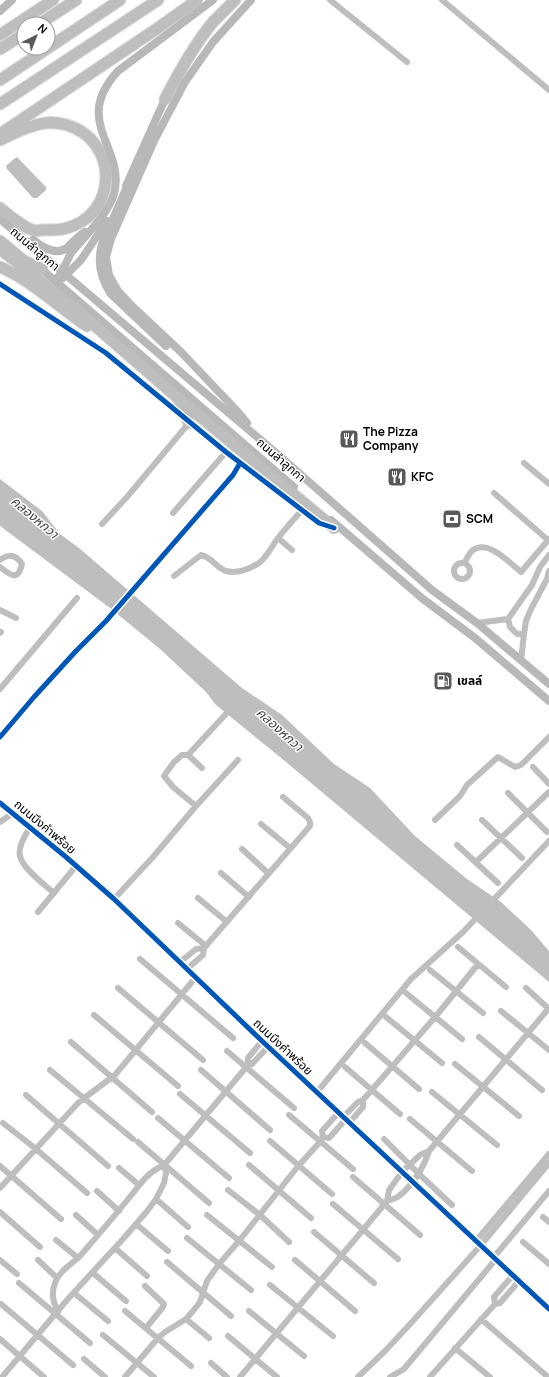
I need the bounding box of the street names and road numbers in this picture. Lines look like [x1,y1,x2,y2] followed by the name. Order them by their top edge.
[7,223,64,274] street label: ถนนลำลูกกา
[253,434,309,486] street label: ถนนลำลูกกา
[11,796,80,858] street label: ถนนบึงคำพร้อย
[250,1014,317,1079] street label: ถนนบึงคำพร้อย

